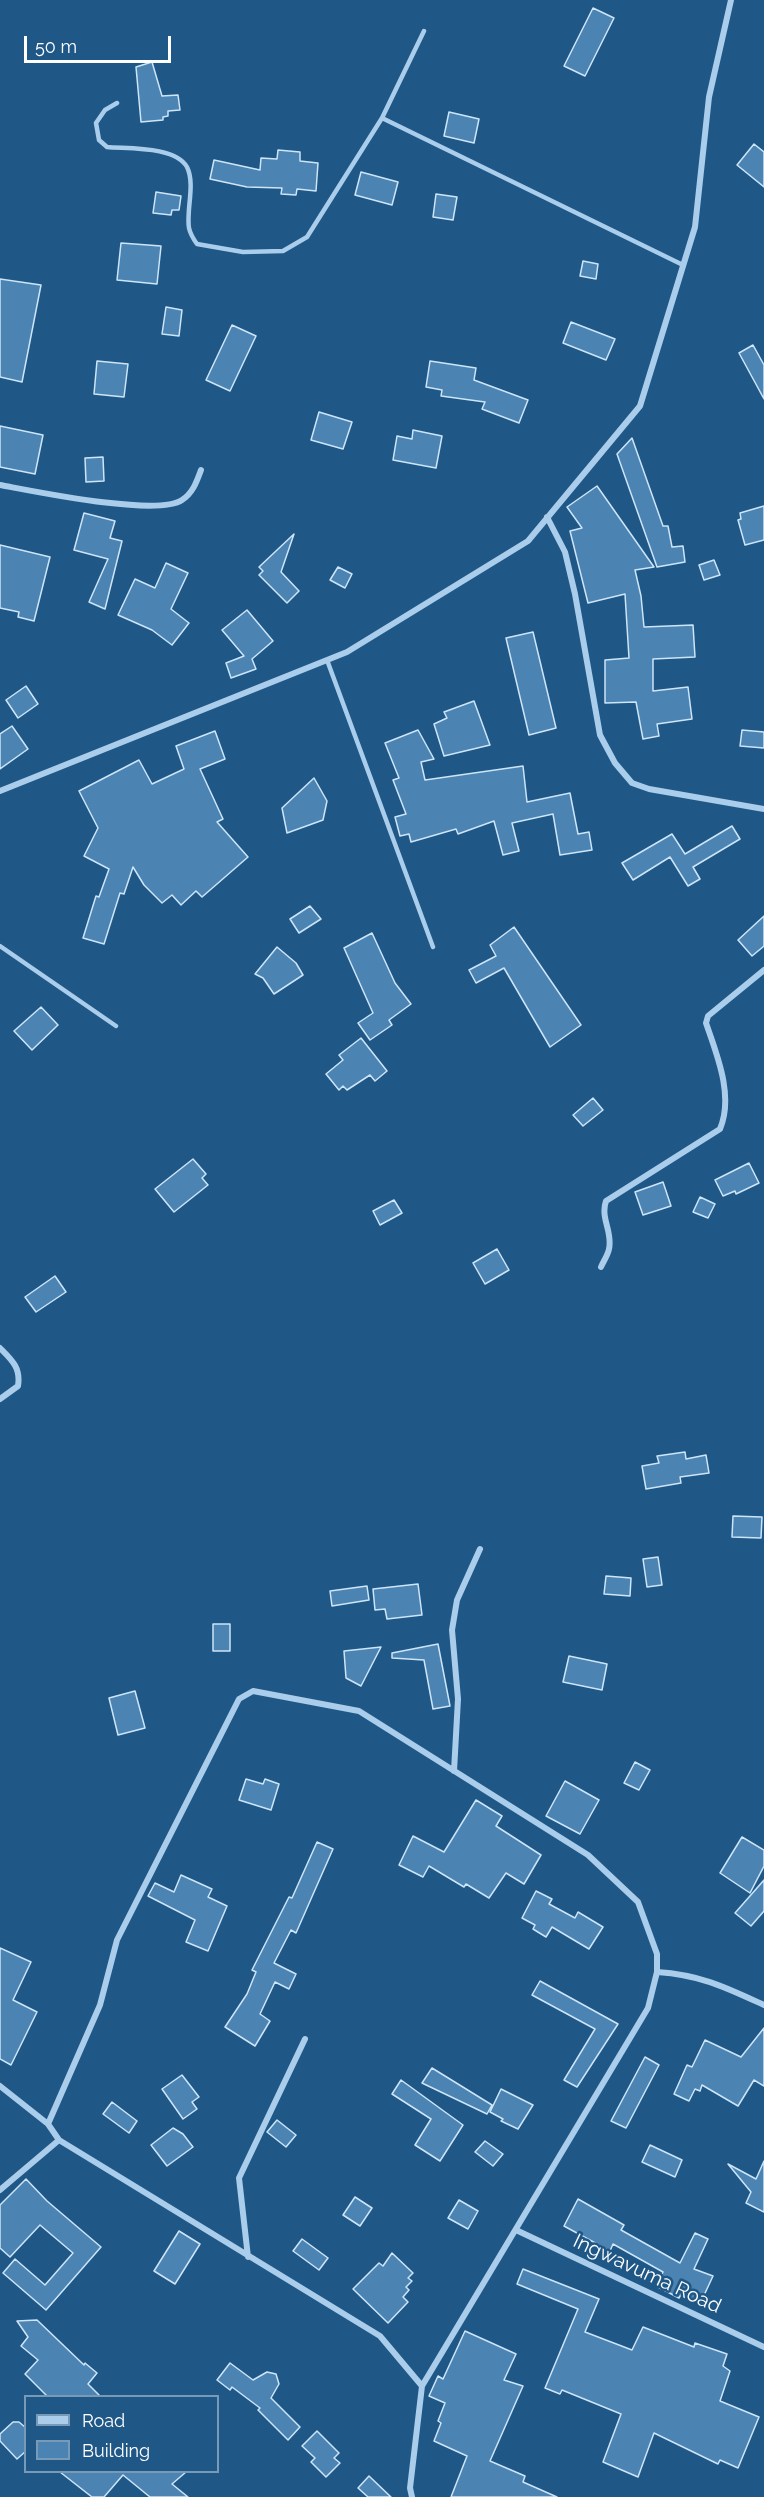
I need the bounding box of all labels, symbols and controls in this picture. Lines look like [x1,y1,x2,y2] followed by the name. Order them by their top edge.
[27,24,174,62] scale bar
[35,36,77,57] text: 50 m
[569,2229,725,2319] street label: Ingwavuma Road
[24,2395,219,2473] legend
[82,2410,125,2431] text: Road
[82,2440,150,2461] text: Building

